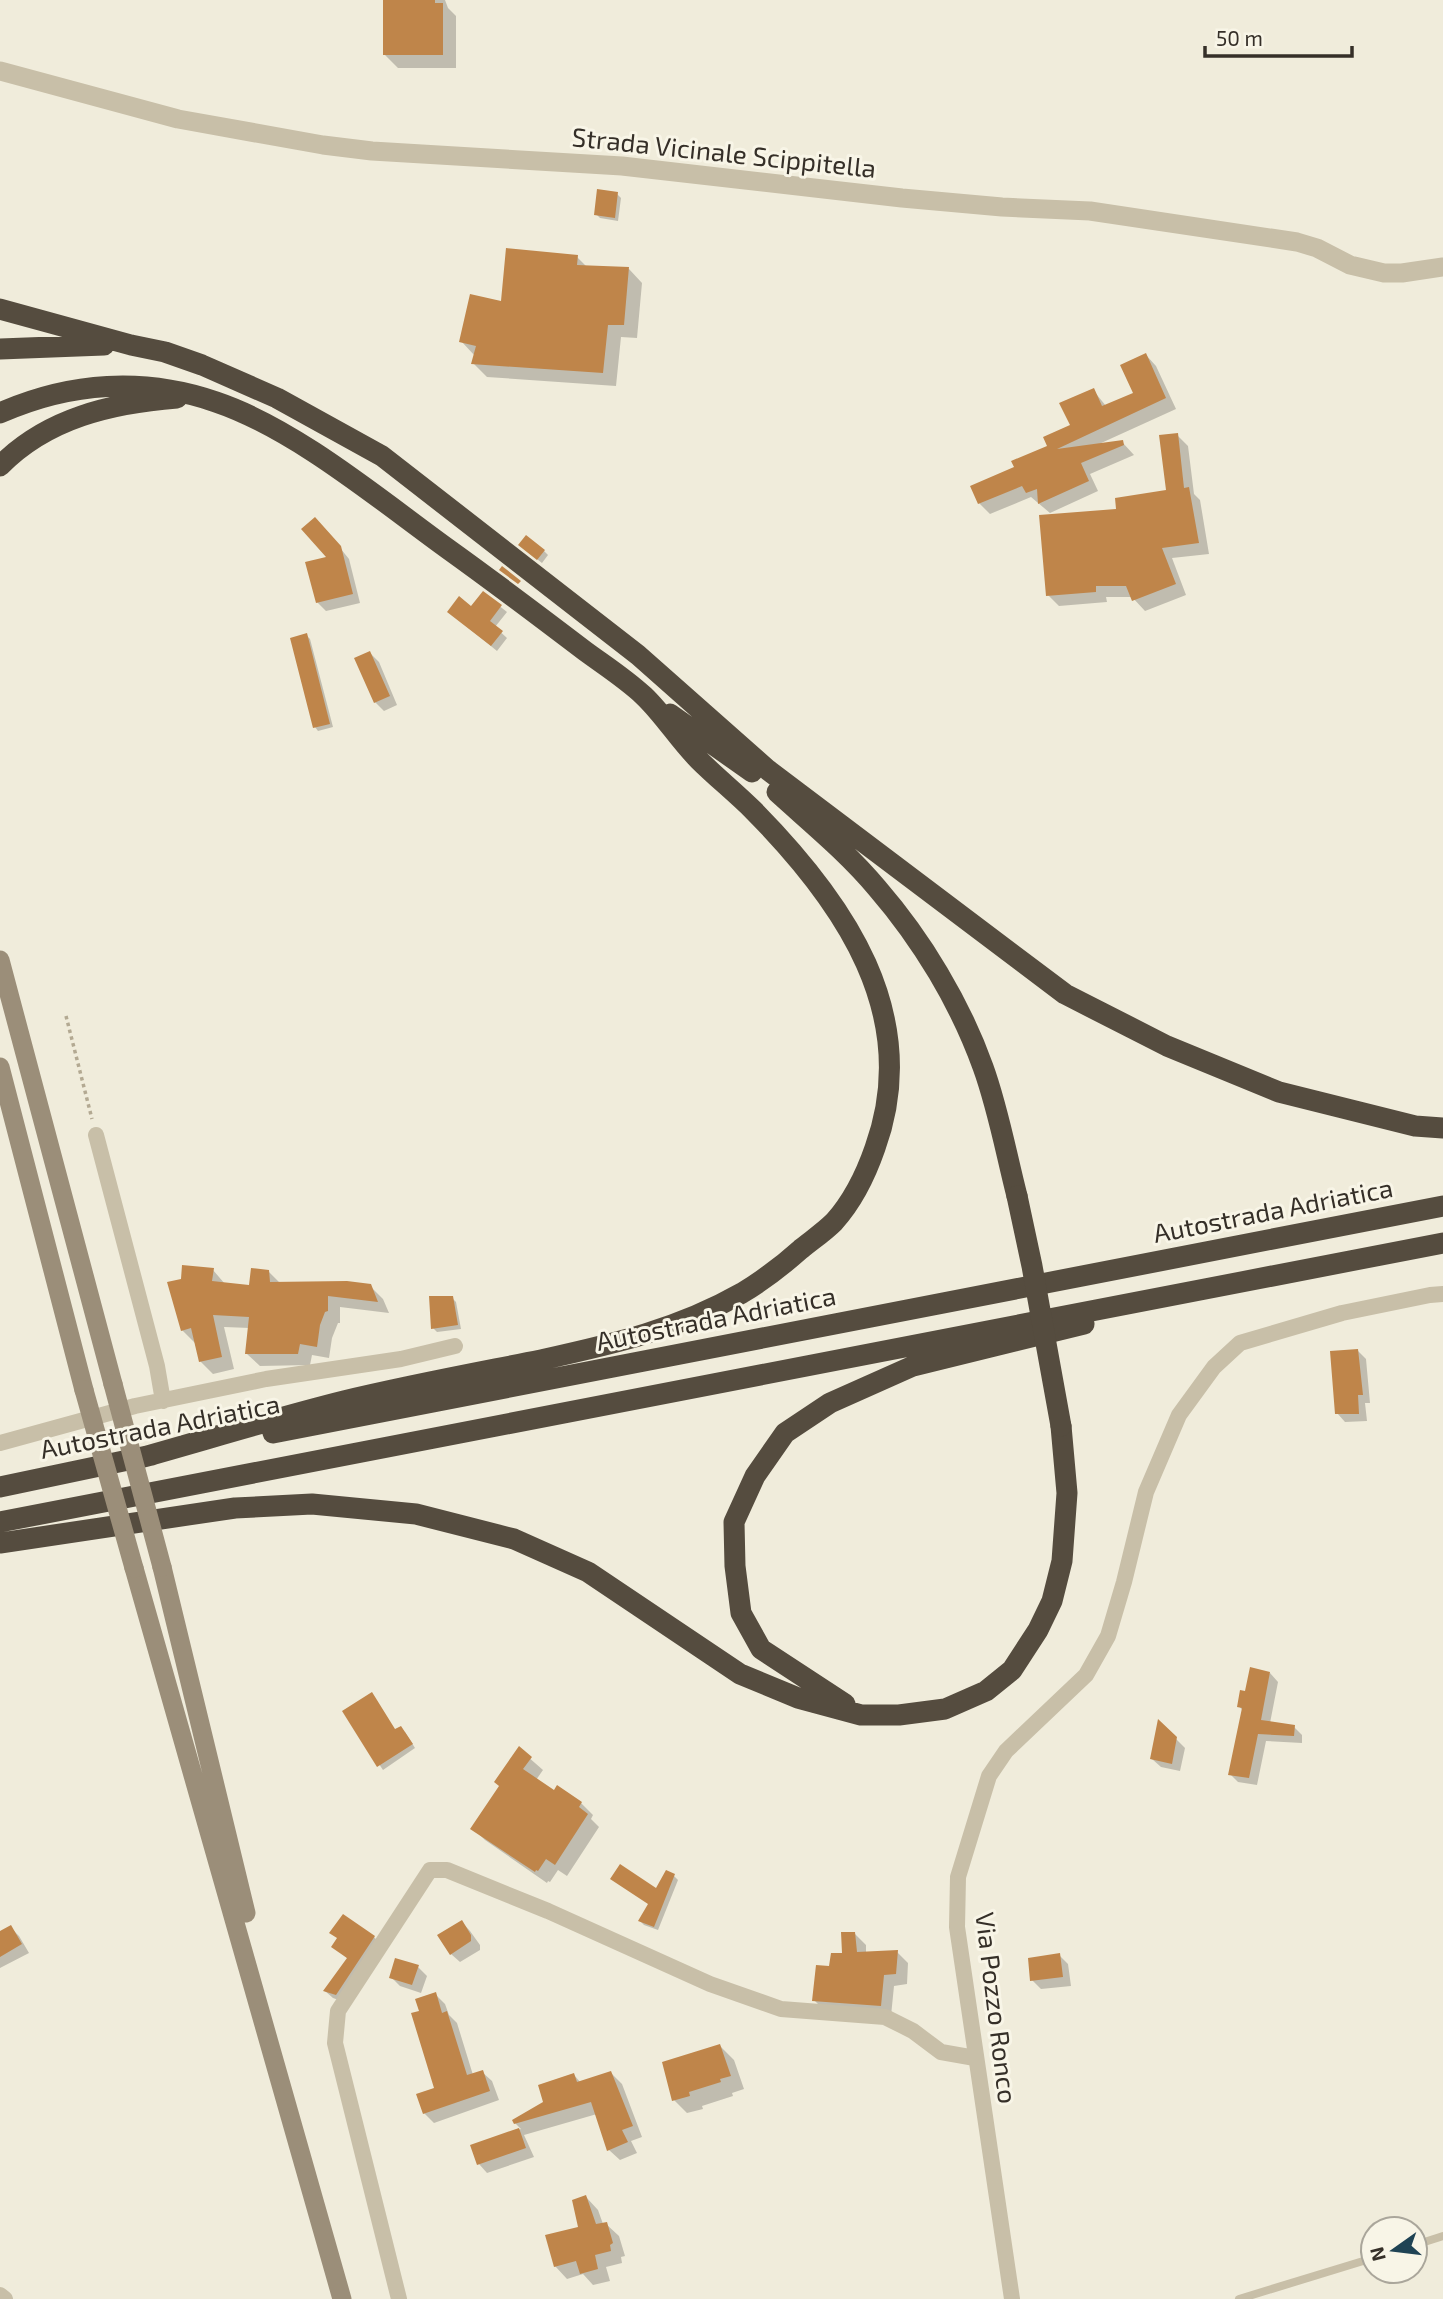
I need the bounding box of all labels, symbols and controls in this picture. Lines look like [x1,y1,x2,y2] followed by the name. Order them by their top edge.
[1205,14,1352,58] scale bar
[1216,25,1263,50] text: 50 m
[571,120,878,183] street label: Strada Vicinale Scippitella
[1150,1171,1395,1248] street label: Autostrada Adriatica
[593,1279,838,1356] street label: Autostrada Adriatica
[37,1387,282,1464] street label: Autostrada Adriatica
[970,1910,1025,2105] street label: Via Pozzo Ronco
[1359,2215,1429,2285] north arrow
[1364,2245,1390,2264] text: N

